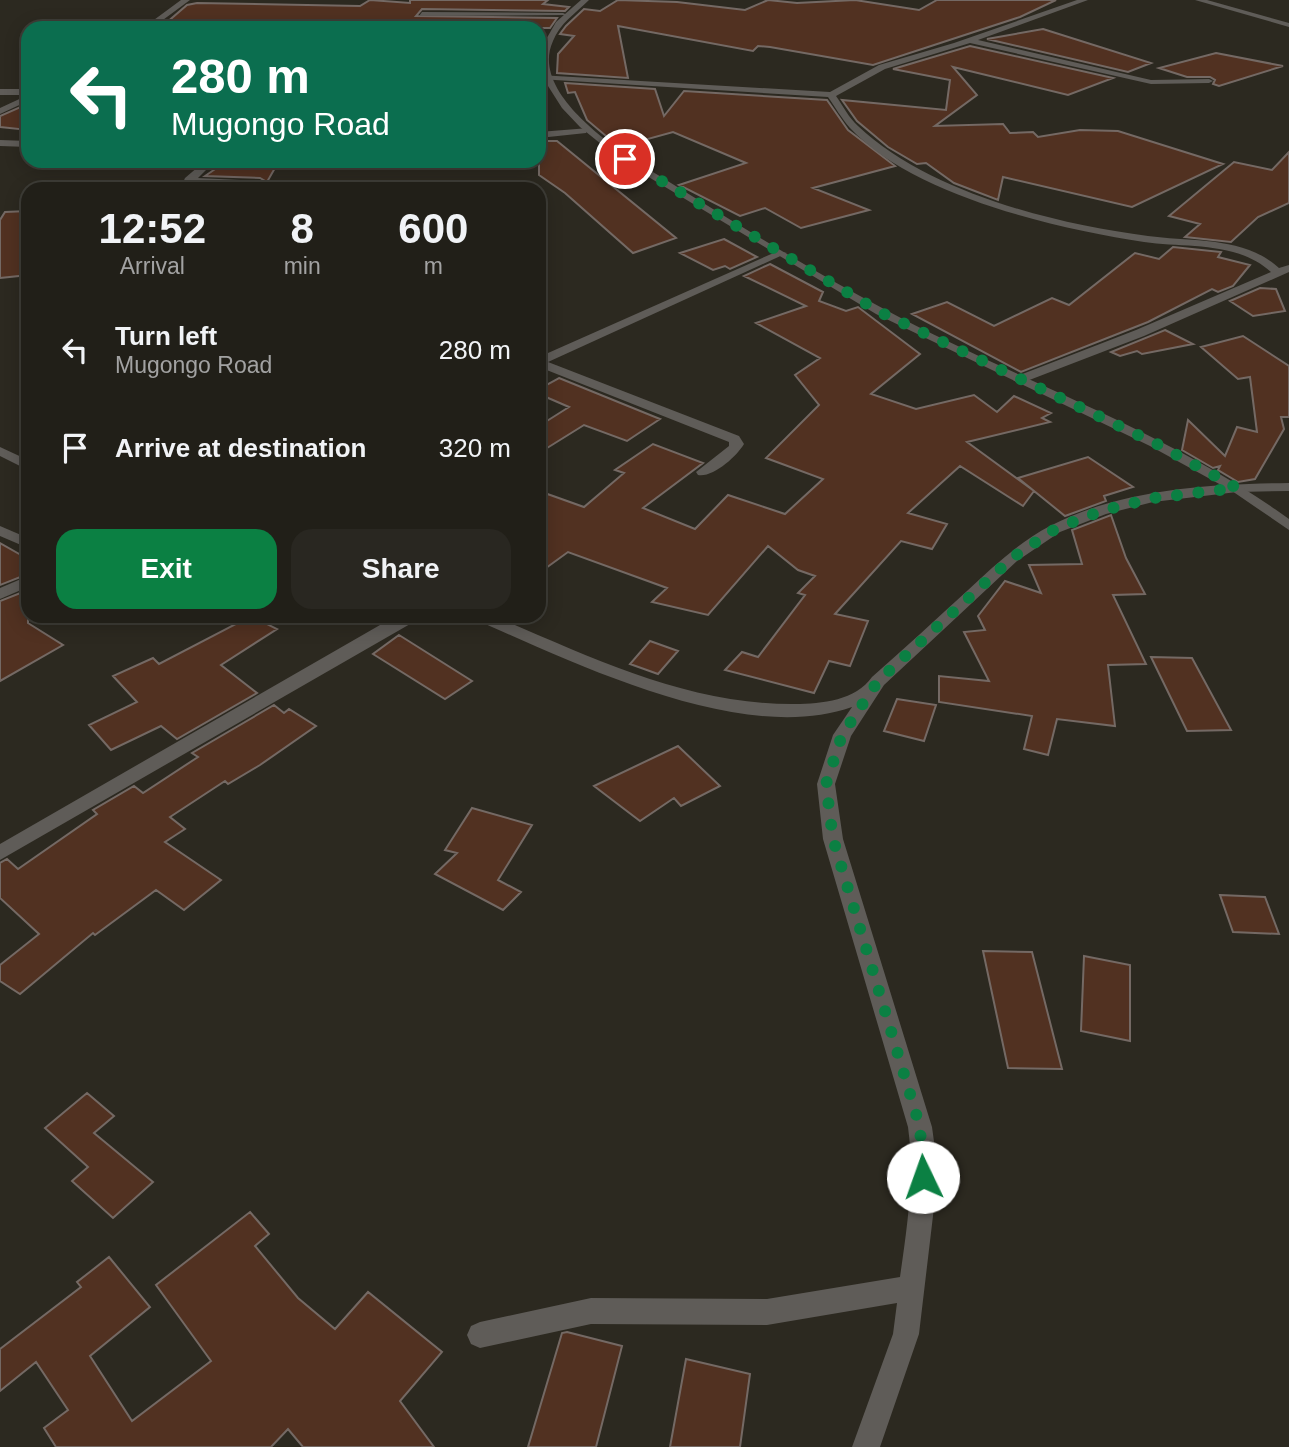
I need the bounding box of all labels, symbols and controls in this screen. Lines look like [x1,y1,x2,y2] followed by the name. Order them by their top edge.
[56,49,147,140] icon: left
[171,49,310,103] text: 280 m
[171,106,390,142] text: Mugongo Road
[595,129,655,189] pin
[606,140,644,178] icon: arrive
[99,205,206,252] text: 12:52
[290,205,314,252] text: 8
[398,205,468,252] text: 600
[120,253,185,279] text: Arrival
[284,253,321,279] text: min
[424,253,443,279] text: m
[115,321,217,351] text: Turn left
[56,331,94,369] icon: left
[439,335,511,365] text: 280 m
[115,352,272,378] text: Mugongo Road
[56,429,94,467] icon: arrive
[115,433,366,463] text: Arrive at destination
[439,433,511,463] text: 320 m
[56,529,277,609] button: Exit
[291,529,511,609] button: Share
[886,1140,960,1214] position arrow

